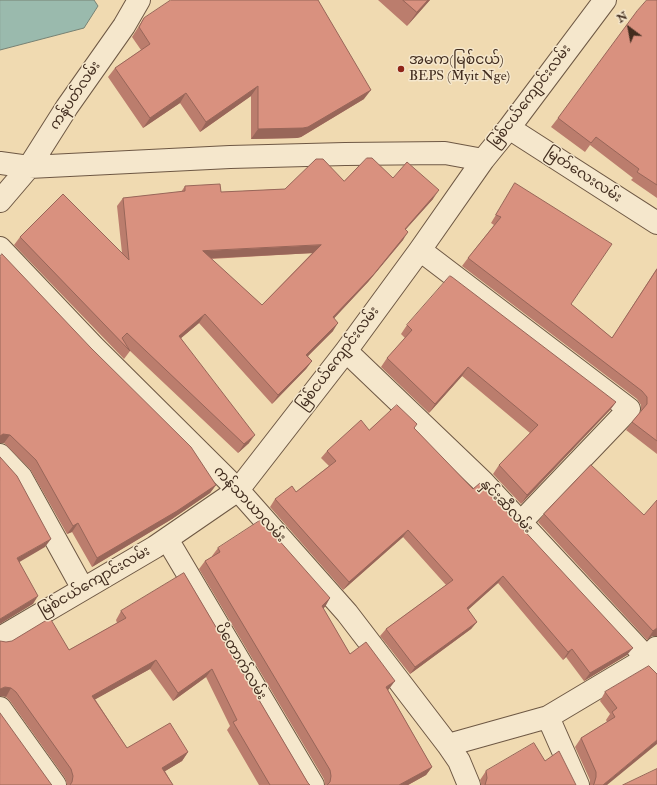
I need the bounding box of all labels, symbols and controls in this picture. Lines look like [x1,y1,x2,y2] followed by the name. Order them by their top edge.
[609,8,649,48] north arrow
[615,9,630,26] text: N
[487,42,575,152] street label: မြစ်ငယ်ကျောင်းလမ်း
[409,53,510,86] place label: အမက(မြစ်ငယ်) BEPS (Myit Nge)
[47,59,105,133] street label: ကန်ပတ်လမ်း
[396,64,406,74] marker: အမက(မြစ်ငယ်) BEPS (Myit Nge)
[542,145,624,207] street label: မြတ်လေးလမ်း
[295,304,383,414] street label: မြစ်ငယ်ကျောင်းလမ်း
[209,463,289,547] street label: ကန်သာယာလမ်း
[476,476,536,538] street label: နှင်းဆီလမ်း
[37,543,153,621] street label: မြစ်ငယ်ကျောင်းလမ်း
[211,621,269,703] street label: ပိတောက်လမ်း

